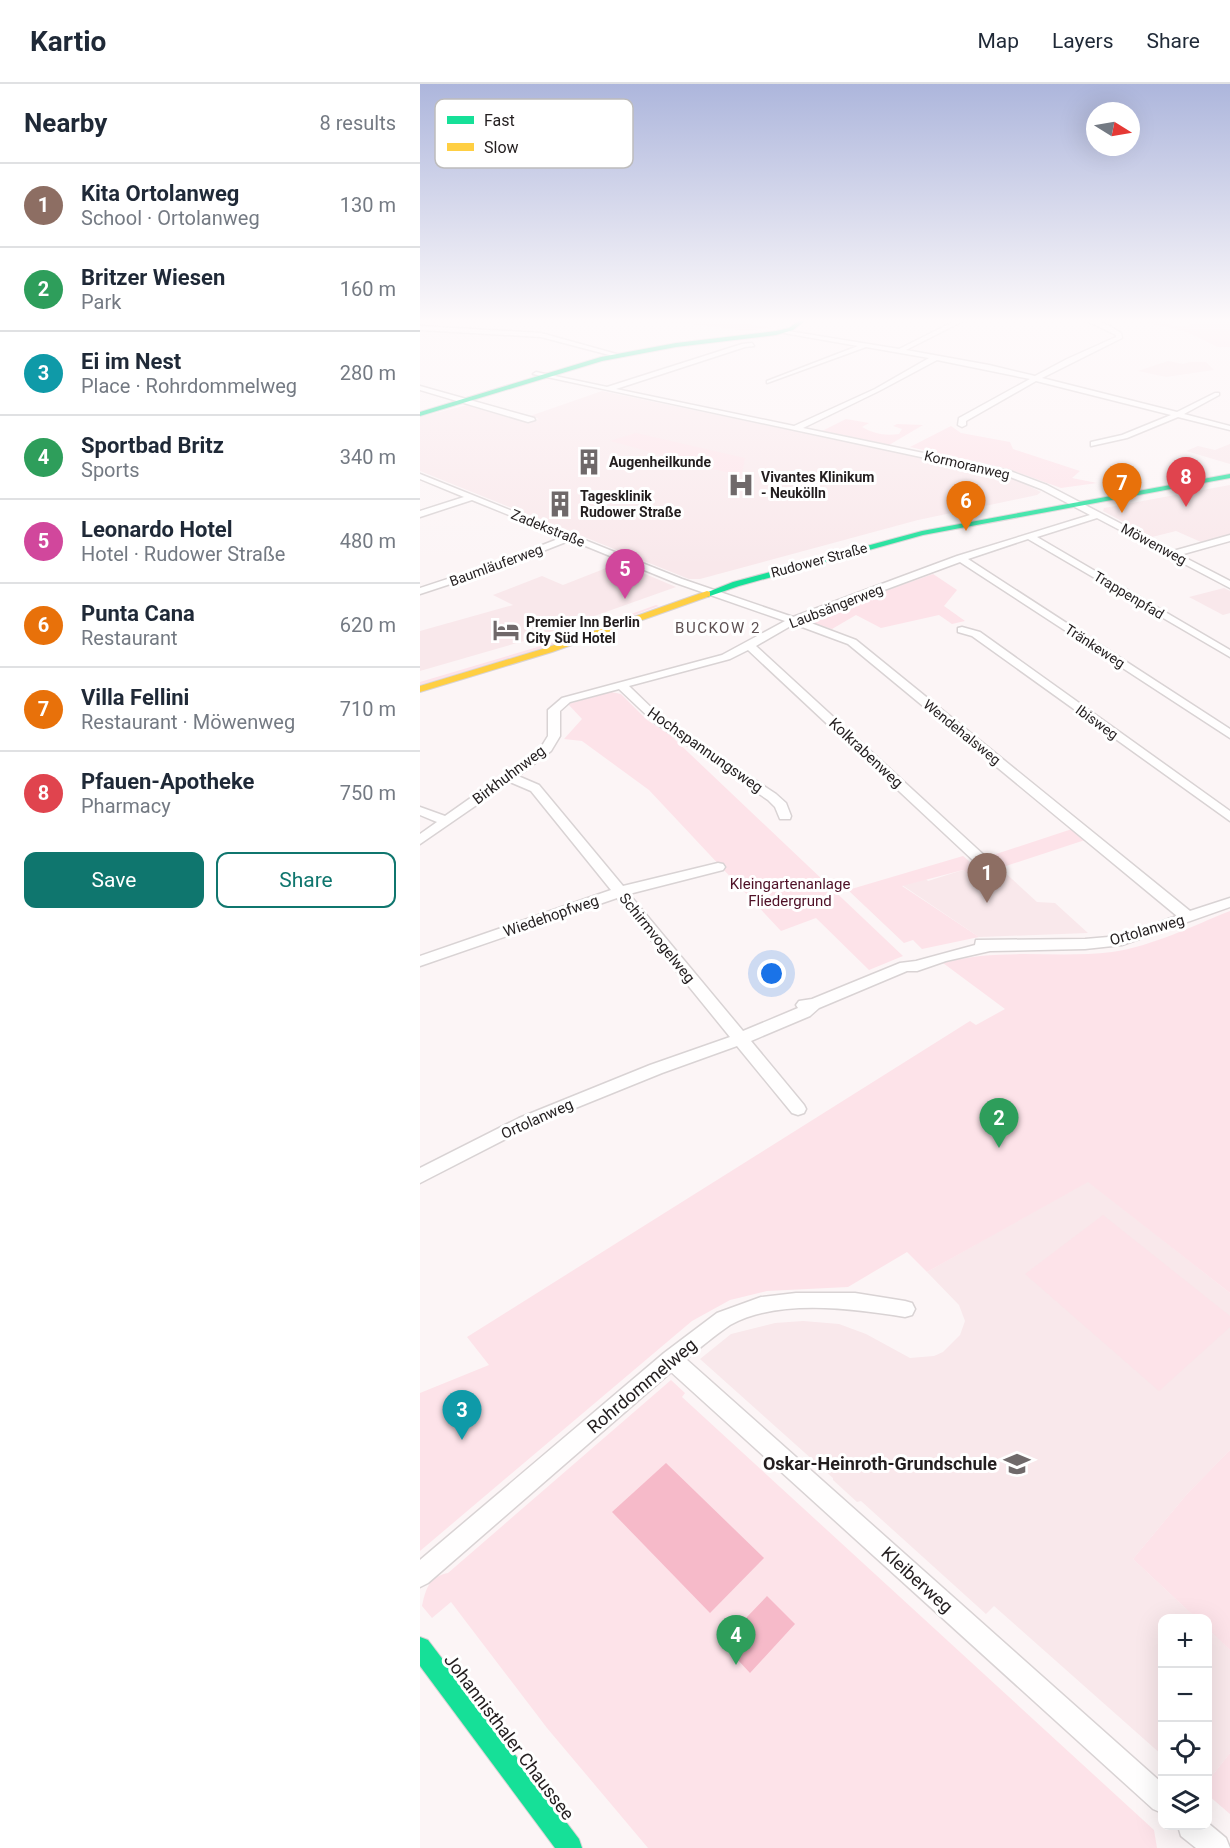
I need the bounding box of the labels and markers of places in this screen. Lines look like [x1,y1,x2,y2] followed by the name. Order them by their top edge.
[574,447,604,477] building icon: Augenheilkunde
[609,454,711,470] place label: Augenheilkunde
[1166,458,1206,507] pin: 8
[1102,464,1142,513] pin: 7
[761,469,874,501] place label: Vivantes Klinikum - Neukölln
[726,470,756,500] hospital icon: Vivantes Klinikum - Neukölln
[946,482,986,531] pin: 6
[580,488,682,520] place label: Tagesklinik Rudower Straße
[545,489,575,519] building icon: Tagesklinik Rudower Straße
[606,550,644,599] pin: 5
[526,614,640,646] place label: Premier Inn Berlin City Süd Hotel
[491,615,521,645] hotel icon: Premier Inn Berlin City Süd Hotel
[968,854,1006,903] pin: 1
[980,1098,1018,1148] pin: 2
[442,1390,482,1440] pin: 3
[1002,1449,1032,1479] school or university icon: Oskar-Heinroth-Grundschule
[763,1453,997,1474] place label: Oskar-Heinroth-Grundschule
[716,1616,756,1665] pin: 4

